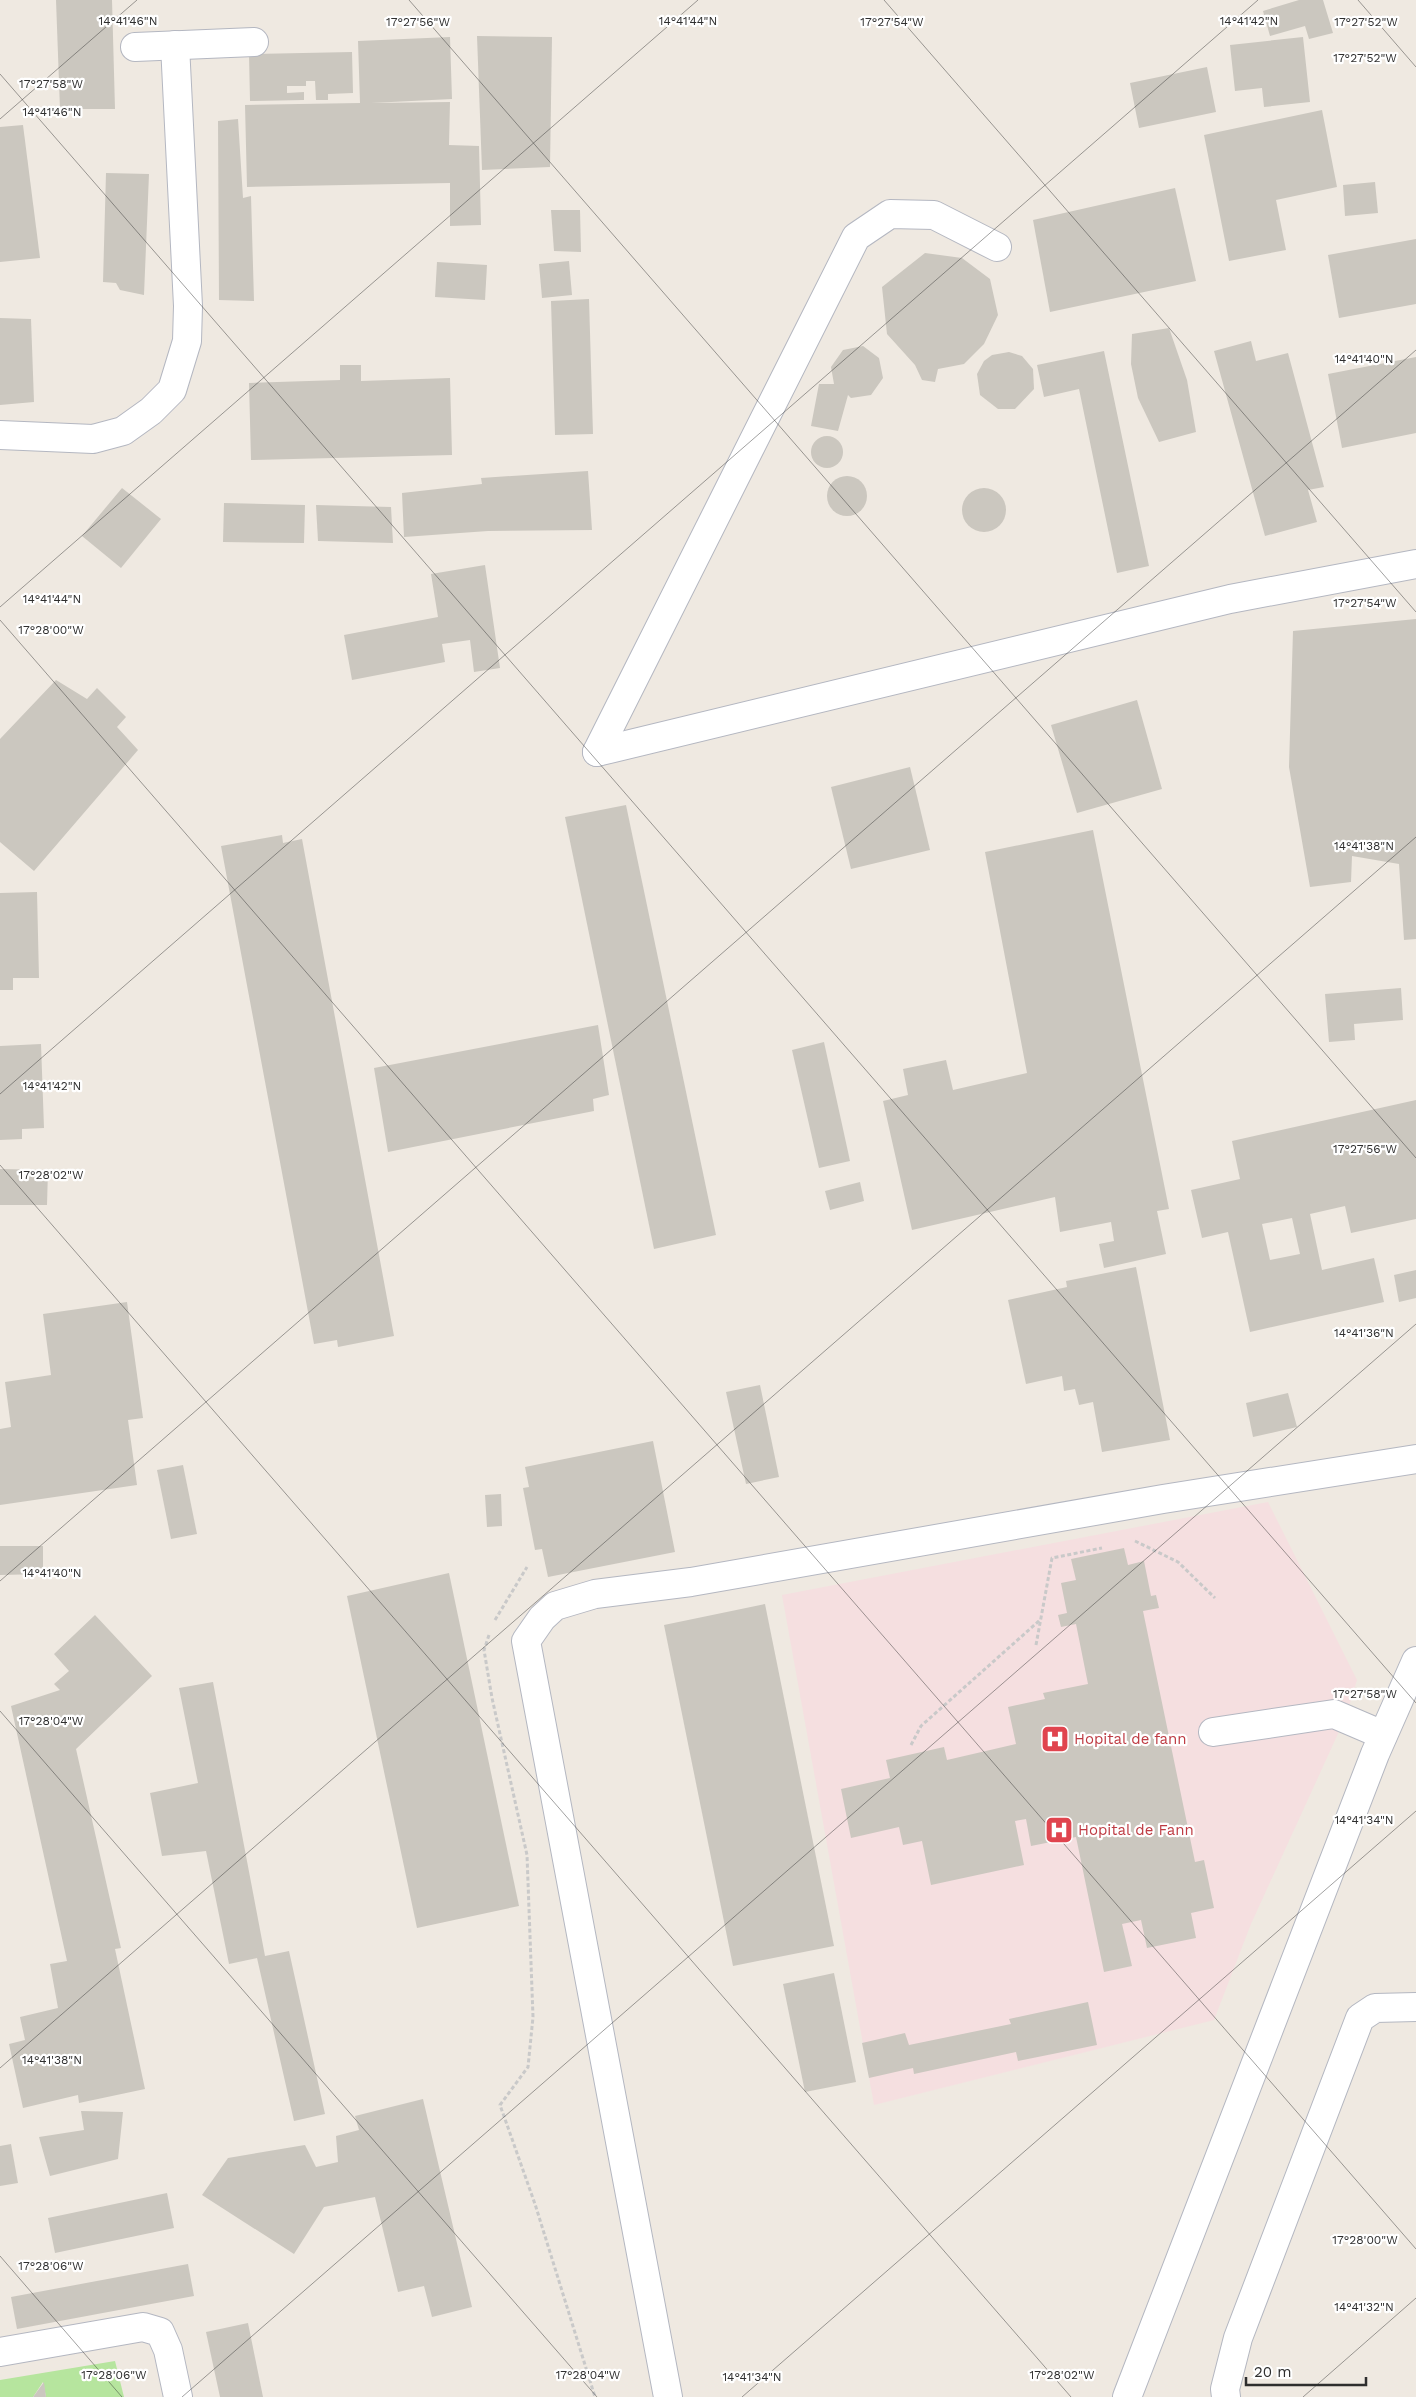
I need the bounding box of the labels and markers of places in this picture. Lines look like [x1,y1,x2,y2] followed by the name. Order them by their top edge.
[1040,1724,1070,1754] hospital icon: Hopital de fann
[1074,1730,1187,1748] place label: Hopital de fann
[1044,1815,1074,1845] hospital icon: Hopital de Fann
[1078,1821,1194,1839] place label: Hopital de Fann

